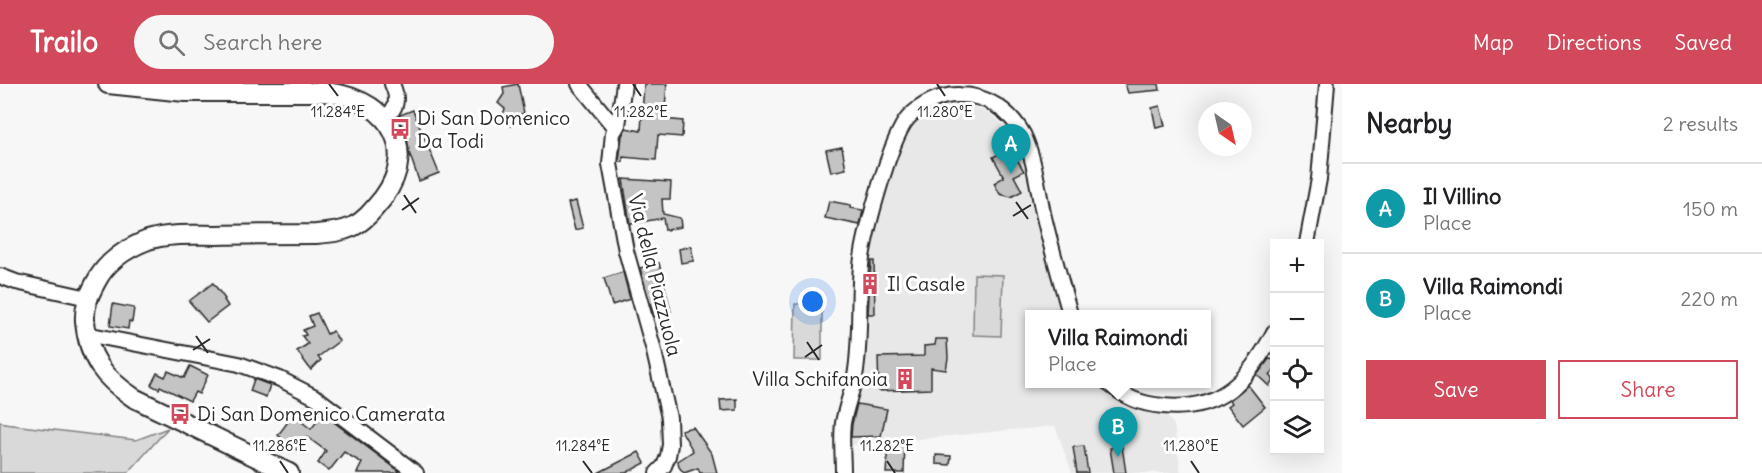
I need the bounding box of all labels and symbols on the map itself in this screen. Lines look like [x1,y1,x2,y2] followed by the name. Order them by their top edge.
[311,102,365,121] text: 11.284°E
[614,102,668,121] text: 11.282°E
[917,102,973,121] text: 11.280°E
[1198,102,1252,156] north arrow
[417,105,570,153] place label: Di San Domenico Da Todi
[388,117,412,141] bus stop icon: Di San Domenico Da Todi
[992,124,1030,174] pin: A
[623,191,688,359] street label: Via della Piazzuola
[887,271,965,296] place label: Il Casale
[858,272,882,296] building icon: Il Casale
[798,287,827,316] your location
[752,366,888,391] place label: Villa Schifanoia
[893,367,917,391] building icon: Villa Schifanoia
[197,401,445,426] place label: Di San Domenico Camerata
[168,402,192,426] bus stop icon: Di San Domenico Camerata
[1098,408,1138,457] pin: B
[253,436,307,455] text: 11.286°E
[556,436,610,455] text: 11.284°E
[860,436,914,455] text: 11.282°E
[1163,436,1219,455] text: 11.280°E

